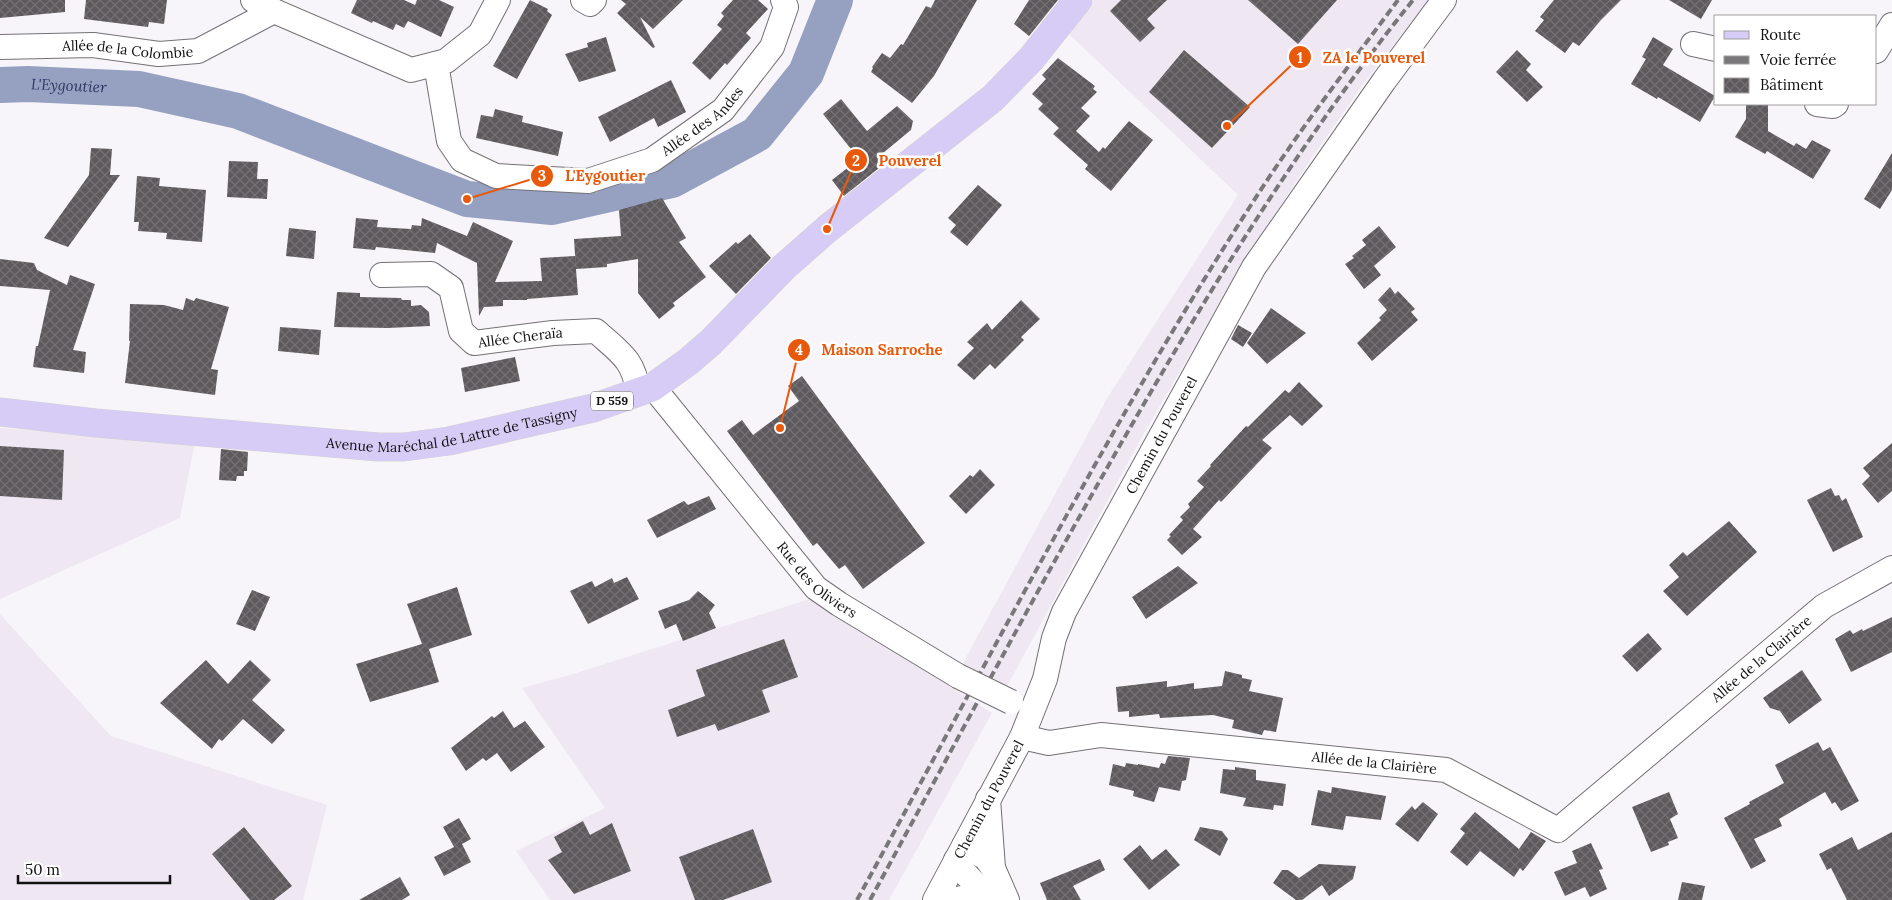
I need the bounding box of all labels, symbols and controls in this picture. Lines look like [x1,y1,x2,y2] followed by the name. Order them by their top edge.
[1714,15,1877,105] legend
[1760,25,1801,44] text: Route
[61,36,194,63] street label: Allée de la Colombie
[1288,42,1435,72] callout: ZA le Pouverel
[1297,48,1303,67] text: 1
[1323,48,1426,67] text: ZA le Pouverel
[1759,50,1836,69] text: Voie ferrée
[31,74,107,97] water label: L'Eygoutier
[1760,75,1823,94] text: Bâtiment
[657,83,747,160] street label: Allée des Andes
[844,145,951,175] callout: Pouverel
[852,151,860,170] text: 2
[879,151,942,170] text: Pouverel
[530,161,655,191] callout: L'Eygoutier
[538,166,546,185] text: 3
[565,166,646,185] text: L'Eygoutier
[476,324,563,352] street label: Allée Cheraïa
[787,335,953,365] callout: Maison Sarroche
[795,340,803,359] text: 4
[821,340,943,359] text: Maison Sarroche
[1122,373,1201,497] street label: Chemin du Pouverel
[591,392,633,411] road number: D 559
[324,403,580,456] street label: Avenue Maréchal de Lattre de Tassigny
[773,538,860,622] street label: Rue des Oliviers
[1707,611,1816,707] street label: Allée de la Clairière
[950,737,1028,862] street label: Chemin du Pouverel
[1310,747,1438,778] street label: Allée de la Clairière
[18,852,170,884] scale bar
[25,860,60,879] text: 50 m

